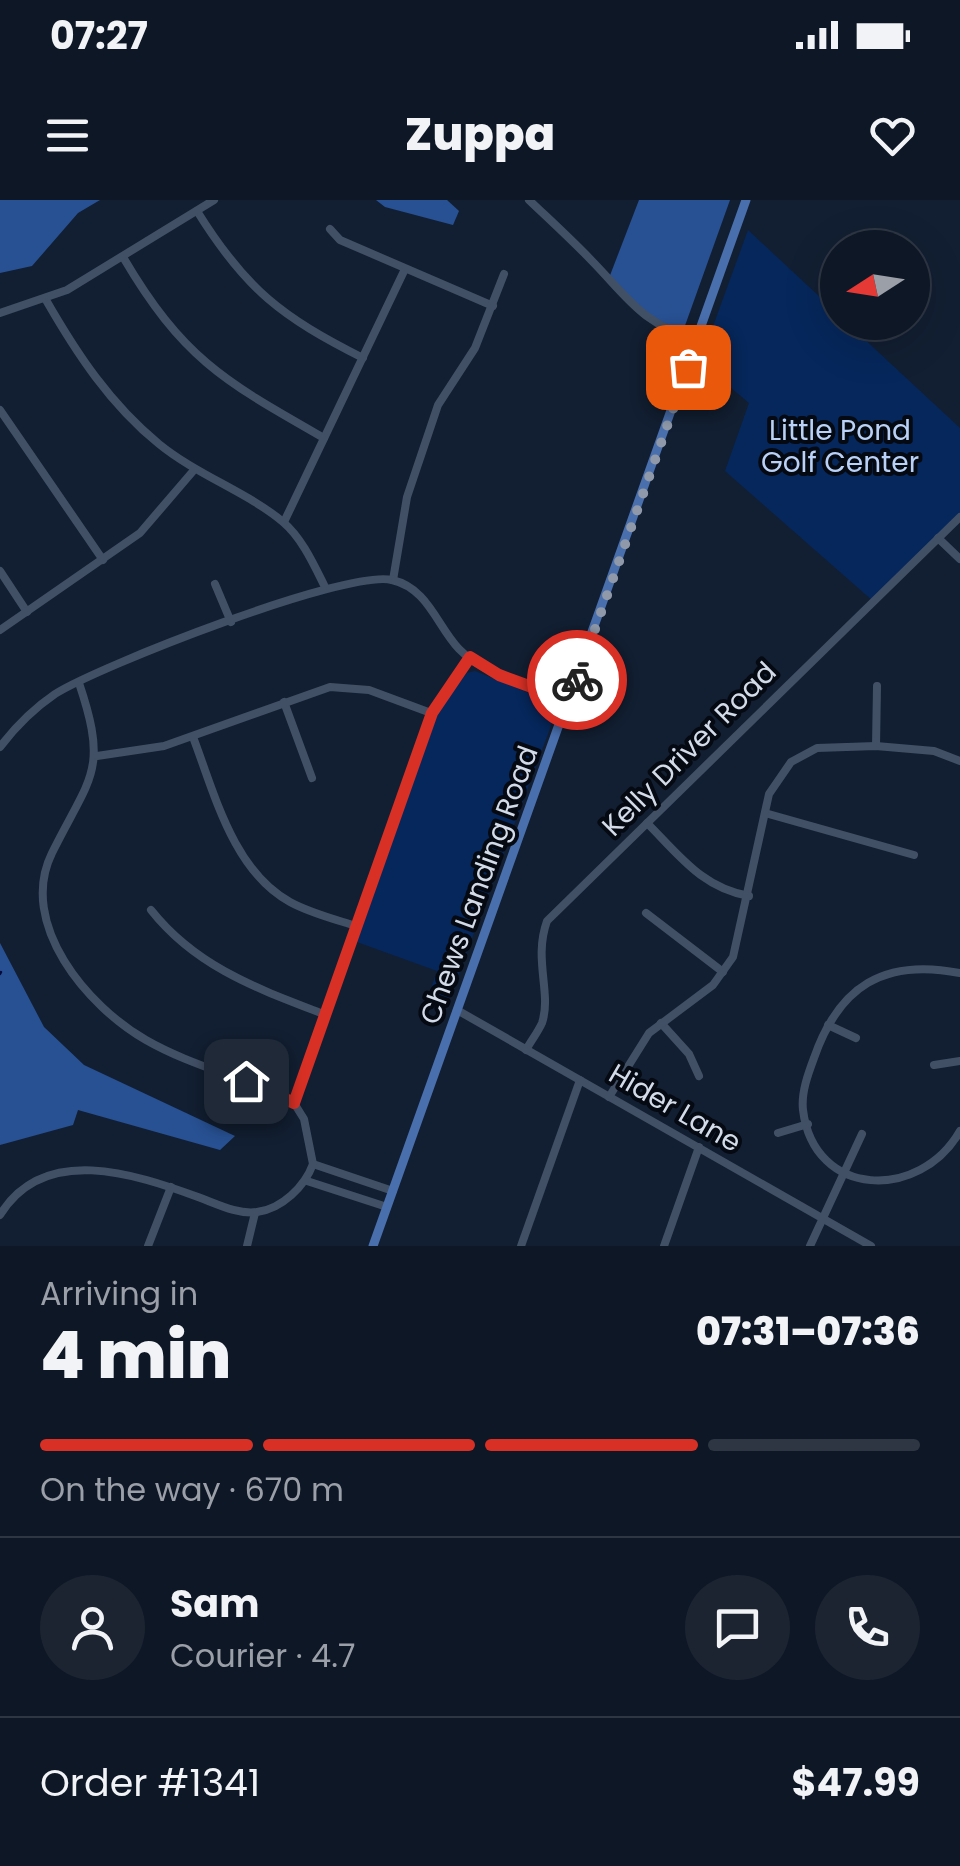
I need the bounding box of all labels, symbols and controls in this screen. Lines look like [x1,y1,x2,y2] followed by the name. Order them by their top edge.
[50,9,148,62] text: 07:27
[405,103,555,166] text: Zuppa
[40,108,95,163] icon: menu
[865,108,920,163] icon: heart
[820,230,930,340] north arrow
[820,230,930,340] map controls
[646,325,731,410] pin
[661,340,716,395] icon: bag
[761,411,919,482] park label: Little Pond Golf Center
[527,630,627,730] courier
[550,653,605,708] icon: bike
[593,653,785,845] street label: Kelly Driver Road
[410,740,548,1030] street label: Chews Landing Road
[204,1039,289,1124] pin
[219,1054,274,1109] icon: home
[602,1054,748,1162] street label: Hider Lane
[40,1271,198,1316] text: Arriving in
[696,1305,920,1358] text: 07:31–07:36
[40,1310,231,1401] text: 4 min
[40,1467,344,1512] text: On the way · 670 m
[40,1575,145,1680] button: person
[685,1575,790,1680] button: chat
[815,1575,920,1680] button: phone
[170,1577,259,1630] text: Sam
[170,1633,355,1678] text: Courier · 4.7
[40,1756,260,1809] text: Order #1341
[791,1756,920,1809] text: $47.99

